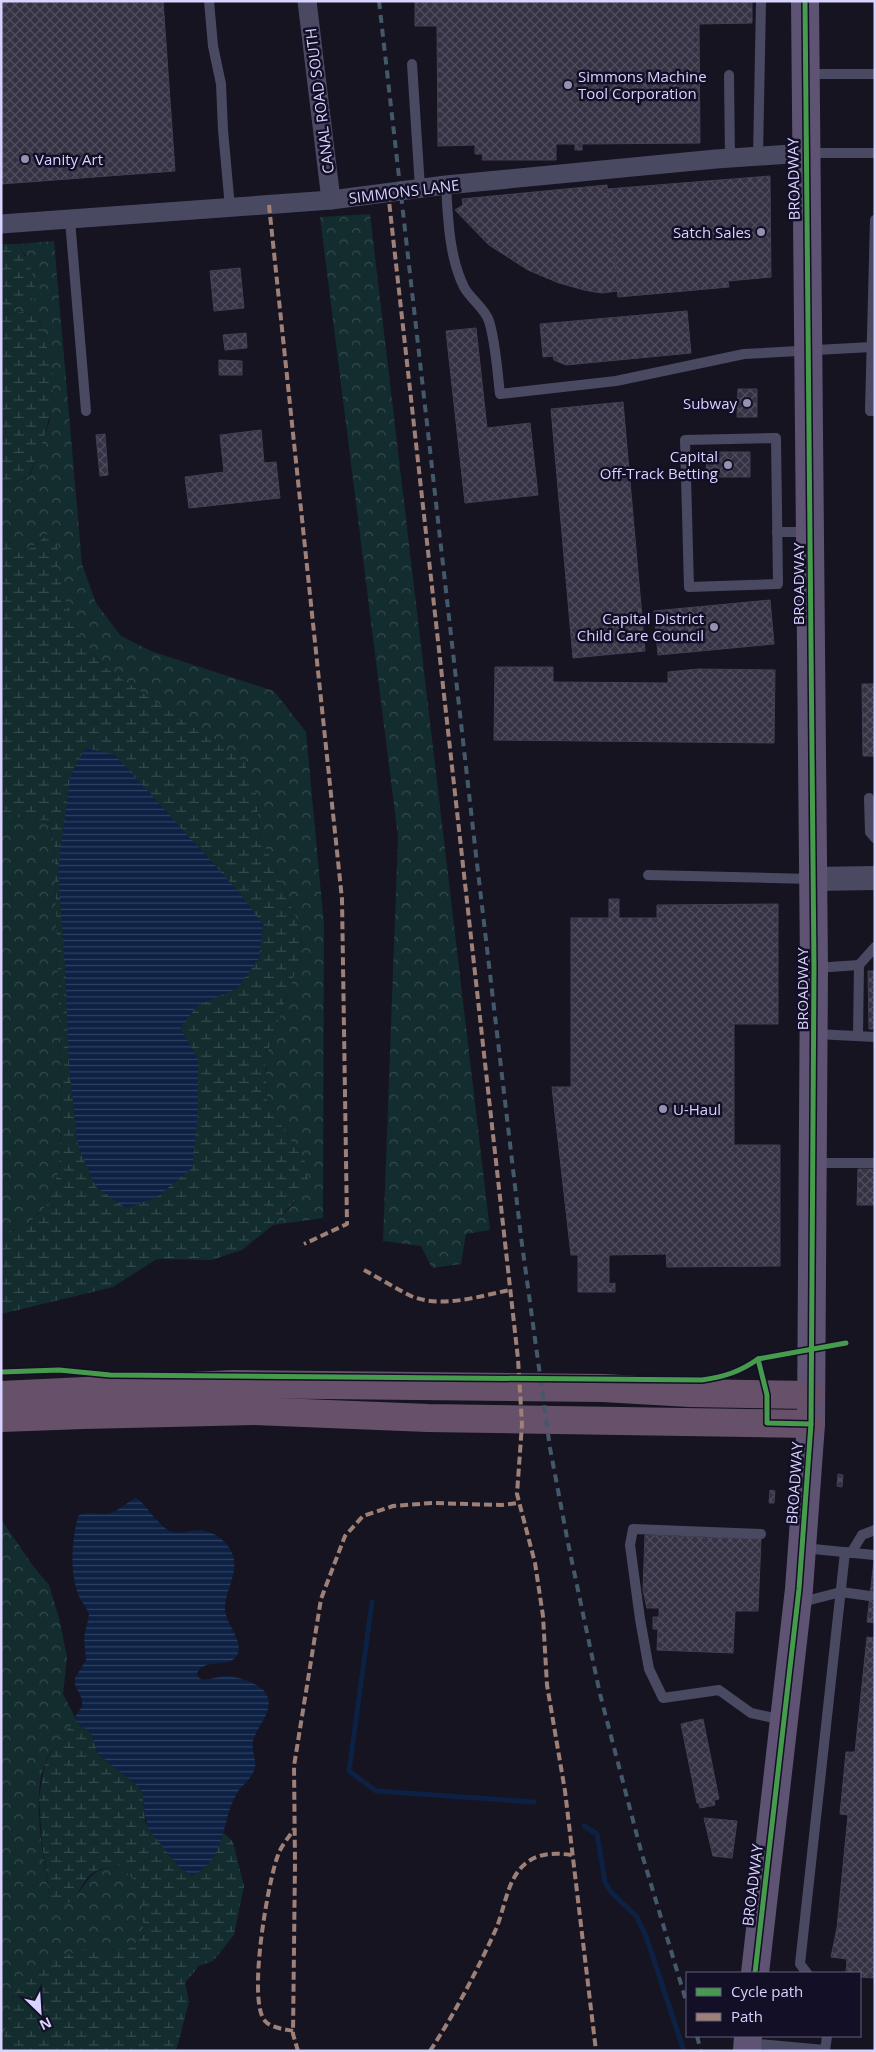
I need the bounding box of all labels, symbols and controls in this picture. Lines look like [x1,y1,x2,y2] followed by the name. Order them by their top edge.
[300,27,338,175] street label: CANAL ROAD SOUTH
[578,66,707,103] place label: Simmons Machine Tool Corporation
[562,79,574,91] marker: Simmons Machine Tool Corporation
[782,137,804,221] street label: BROADWAY
[35,149,103,169] place label: Vanity Art
[19,153,31,165] marker: Vanity Art
[347,174,461,208] street label: SIMMONS LANE
[673,222,751,242] place label: Satch Sales
[755,226,767,238] marker: Satch Sales
[683,393,737,413] place label: Subway
[741,397,753,409] marker: Subway
[600,446,718,483] place label: Capital Off-Track Betting
[722,459,734,471] marker: Capital Off-Track Betting
[788,542,808,625] street label: BROADWAY
[577,608,704,645] place label: Capital District Child Care Council
[708,621,720,633] marker: Capital District Child Care Council
[792,947,812,1030] street label: BROADWAY
[673,1099,721,1119] place label: U-Haul
[657,1103,669,1115] marker: U-Haul
[781,1440,807,1525] street label: BROADWAY
[737,1842,767,1927] street label: BROADWAY
[686,1972,861,2037] legend
[731,1981,803,2001] text: Cycle path
[15,1987,65,2037] north arrow
[731,2006,763,2026] text: Path
[37,2013,55,2035] text: N

